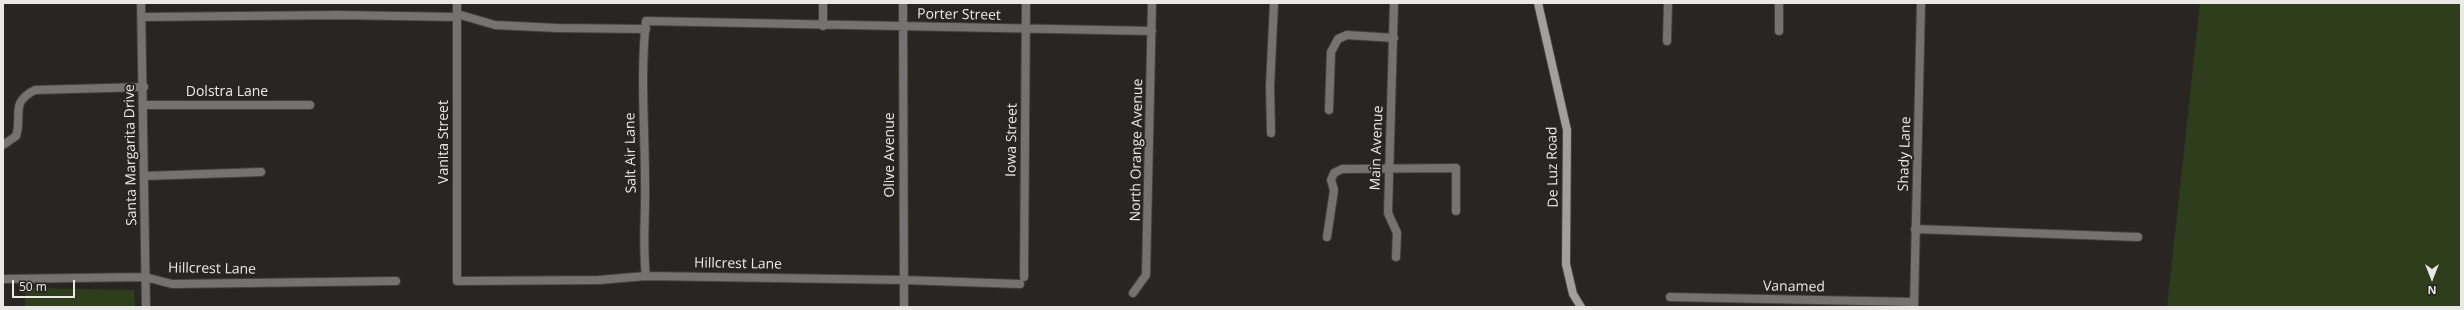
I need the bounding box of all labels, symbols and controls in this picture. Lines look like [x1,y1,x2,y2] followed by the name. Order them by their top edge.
[917,6,1001,24] street label: Porter Street
[1127,79,1147,221] street label: North Orange Avenue
[121,84,141,226] street label: Santa Margarita Drive
[186,84,268,100] street label: Dolstra Lane
[436,100,452,184] street label: Vanita Street
[1003,103,1021,177] street label: Iowa Street
[1367,105,1387,191] street label: Main Avenue
[622,112,640,194] street label: Salt Air Lane
[882,112,898,198] street label: Olive Avenue
[1895,116,1915,192] street label: Shady Lane
[1544,126,1562,208] street label: De Luz Road
[694,255,782,273] street label: Hillcrest Lane
[2412,258,2452,298] north arrow
[168,260,256,278] street label: Hillcrest Lane
[14,272,77,298] scale bar
[19,278,47,295] text: 50 m
[1763,278,1825,296] street label: Vanamed
[2428,283,2436,298] text: N

